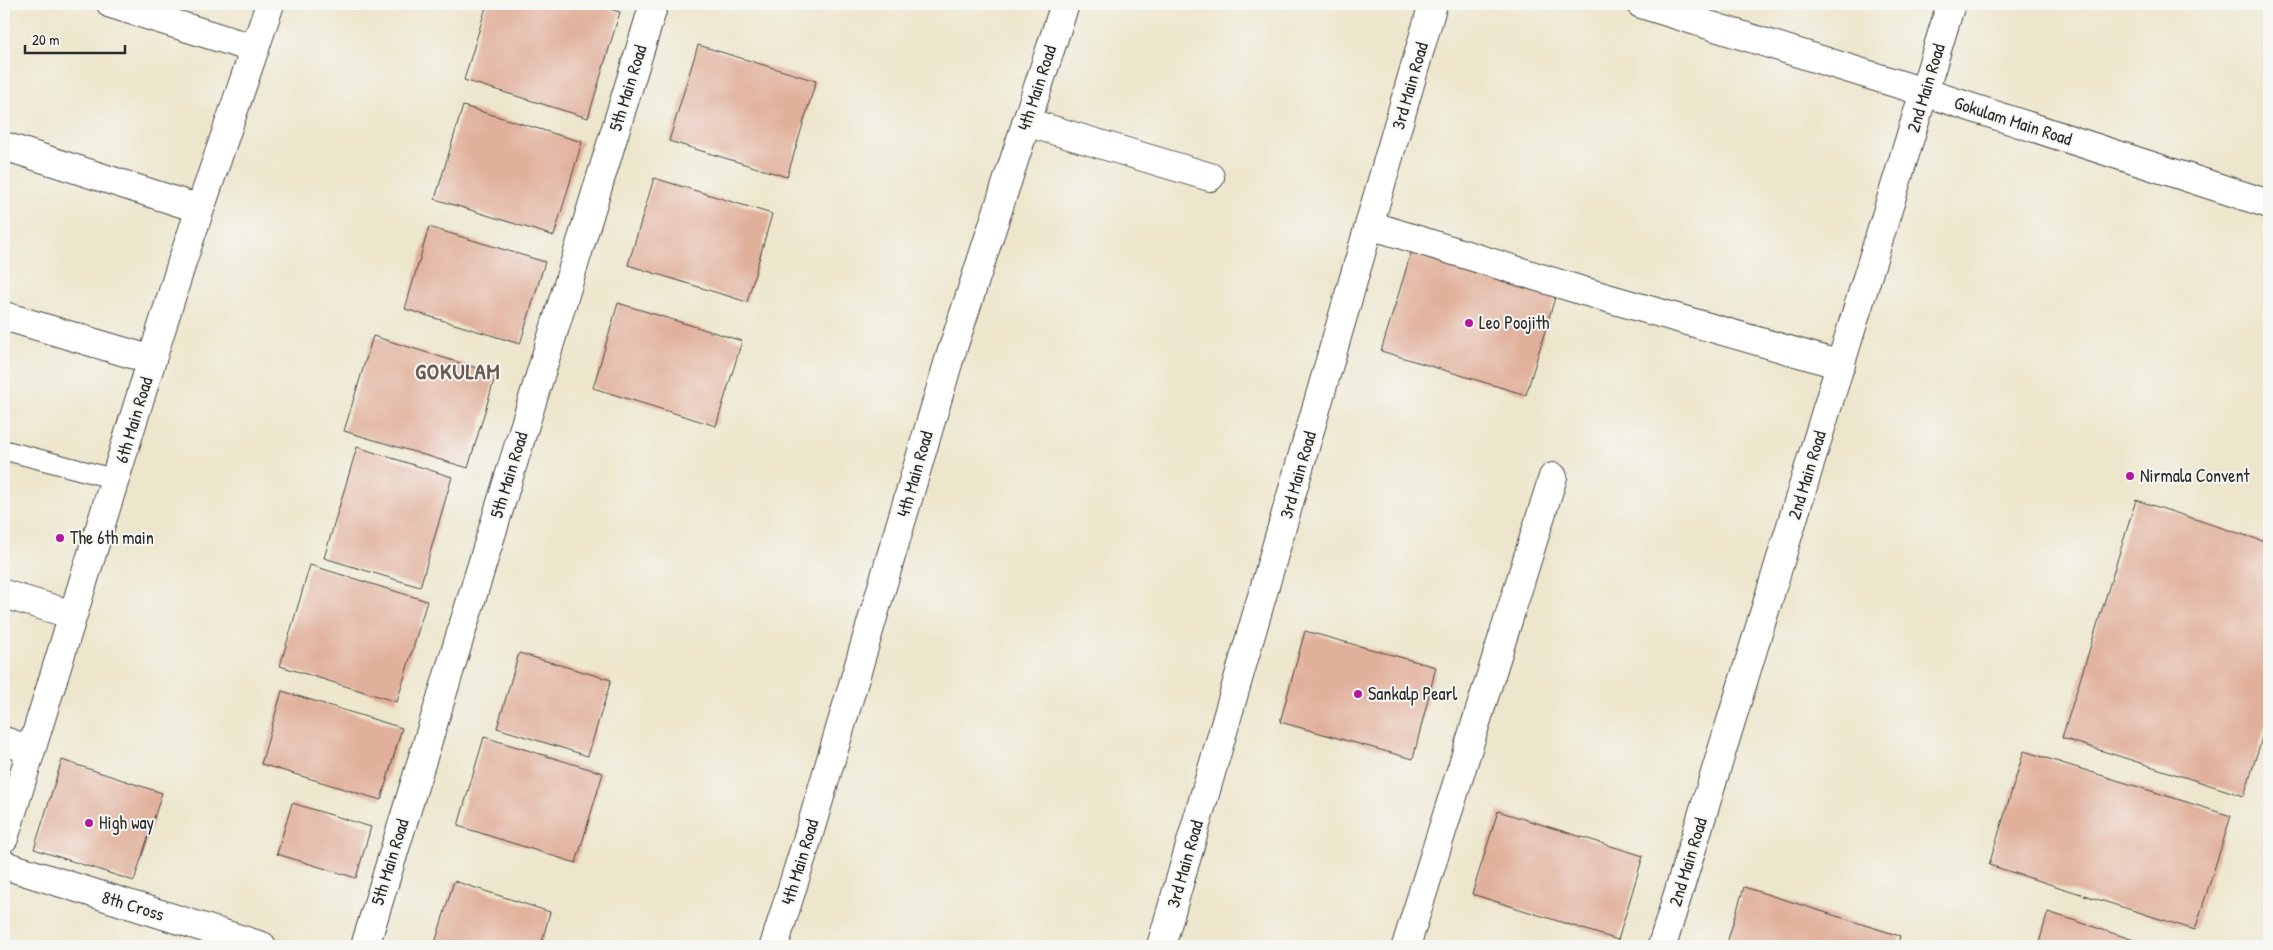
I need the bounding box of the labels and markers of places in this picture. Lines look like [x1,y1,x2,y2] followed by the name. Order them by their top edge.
[1479,310,1550,335] place label: Leo Poojith
[1463,317,1475,329] marker: Leo Poojith
[2140,463,2251,488] place label: Nirmala Convent
[2124,470,2136,482] marker: Nirmala Convent
[70,525,154,550] place label: The 6th main
[54,532,66,544] marker: The 6th main
[1368,681,1457,706] place label: Sankalp Pearl
[1352,688,1364,700] marker: Sankalp Pearl
[99,810,155,835] place label: High way
[83,817,95,829] marker: High way

